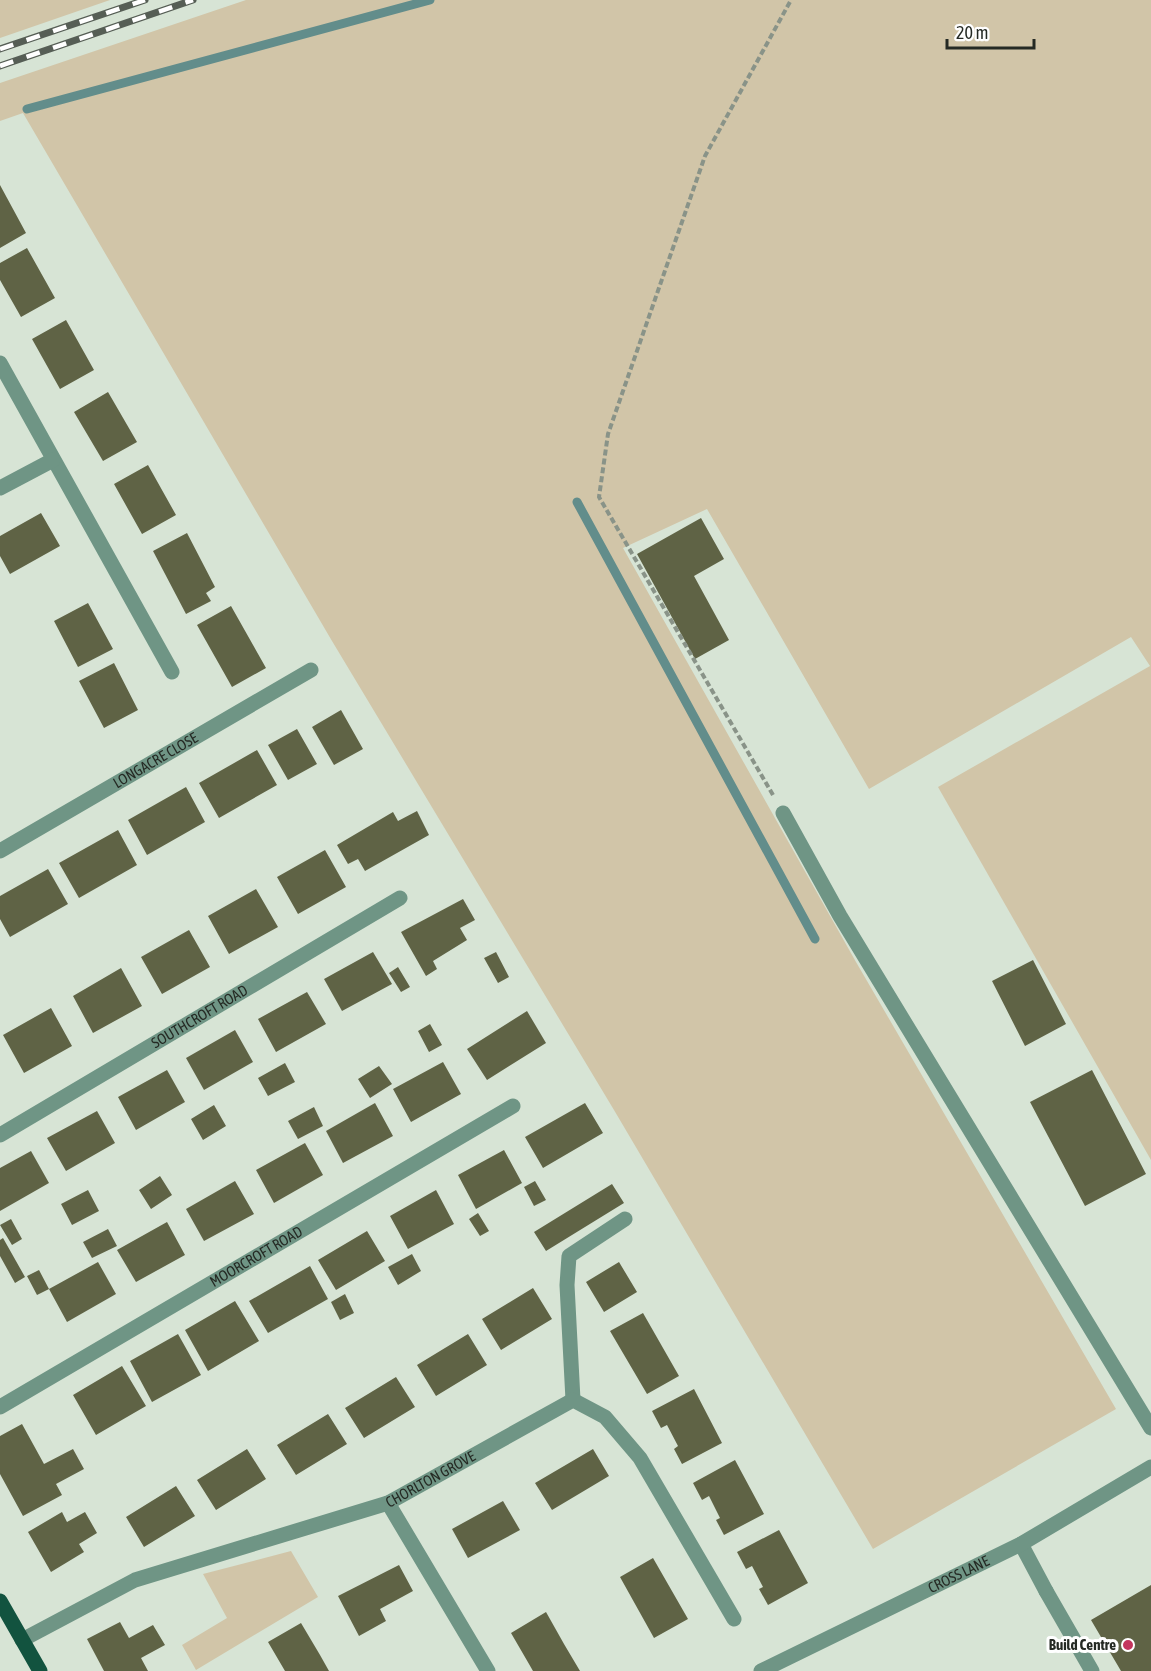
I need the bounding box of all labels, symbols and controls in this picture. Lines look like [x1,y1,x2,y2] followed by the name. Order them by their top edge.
[947,12,1034,50] scale bar
[956,22,988,43] text: 20 m
[110,728,201,791] street label: LONGACRE CLOSE
[148,981,250,1051] street label: SOUTHCROFT ROAD
[207,1223,305,1290] street label: MOORCROFT ROAD
[382,1447,479,1511] street label: CHORLTON GROVE
[925,1552,992,1596] street label: CROSS LANE
[1049,1636,1116,1653] place label: Build Centre
[1121,1638,1135,1652] marker: Build Centre

